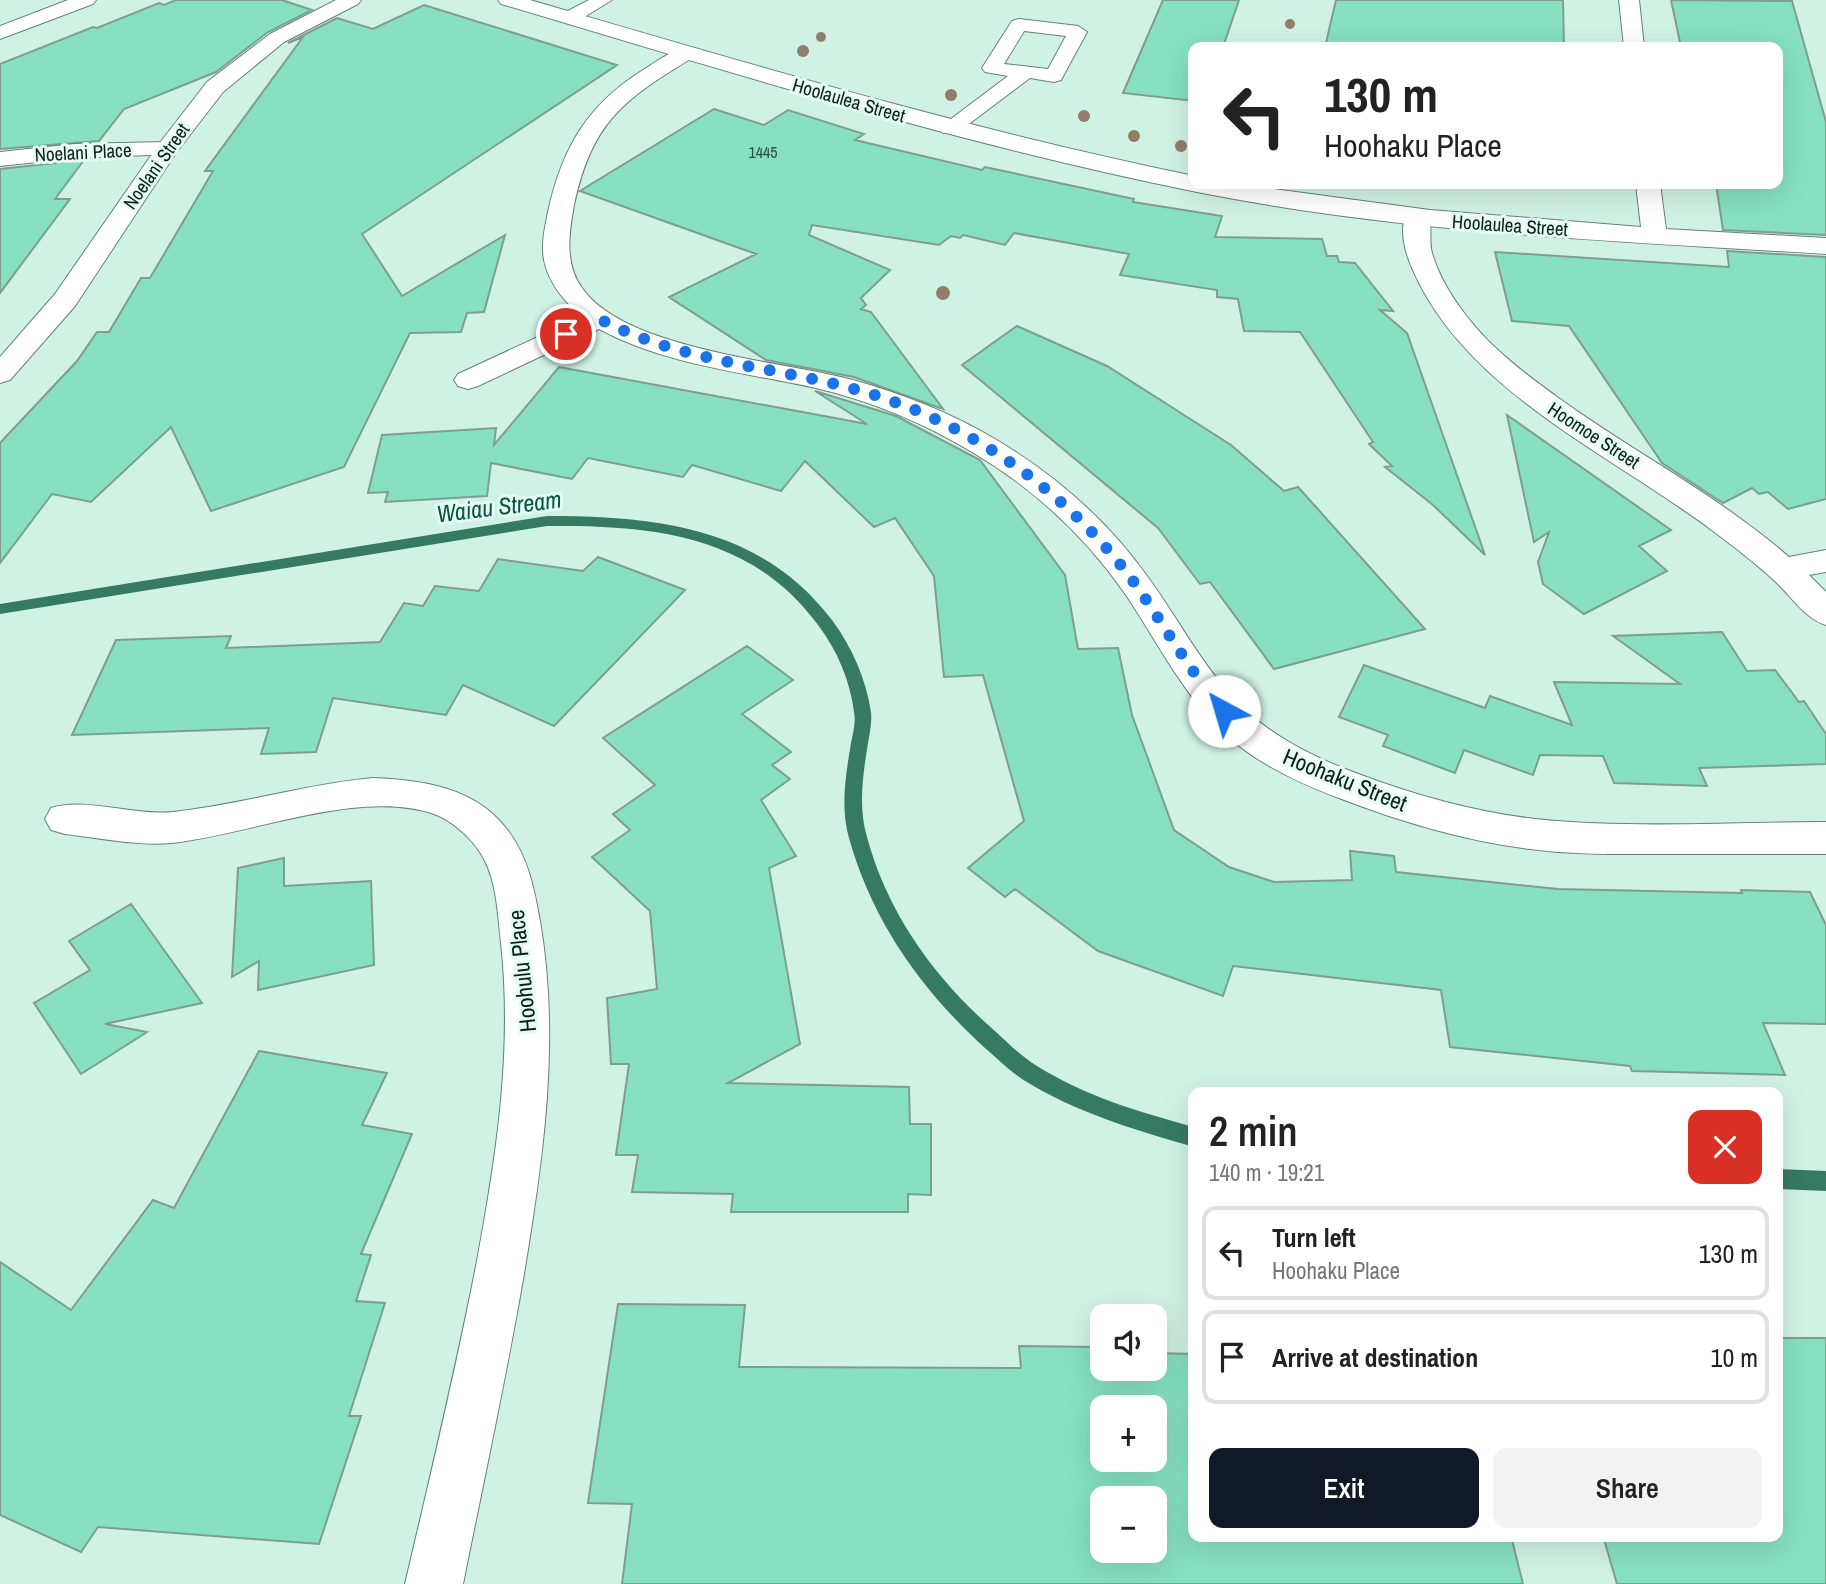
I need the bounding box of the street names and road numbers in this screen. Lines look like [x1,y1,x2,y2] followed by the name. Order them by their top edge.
[790,72,909,129] street label: Hoolaulea Street
[117,117,196,214] street label: Noelani Street
[34,136,132,168] street label: Noelani Place
[1451,208,1569,242] street label: Hoolaulea Street
[1543,396,1646,475] street label: Hoomoe Street
[1279,741,1412,818] street label: Hoohaku Street
[500,908,543,1034] street label: Hoohulu Place

